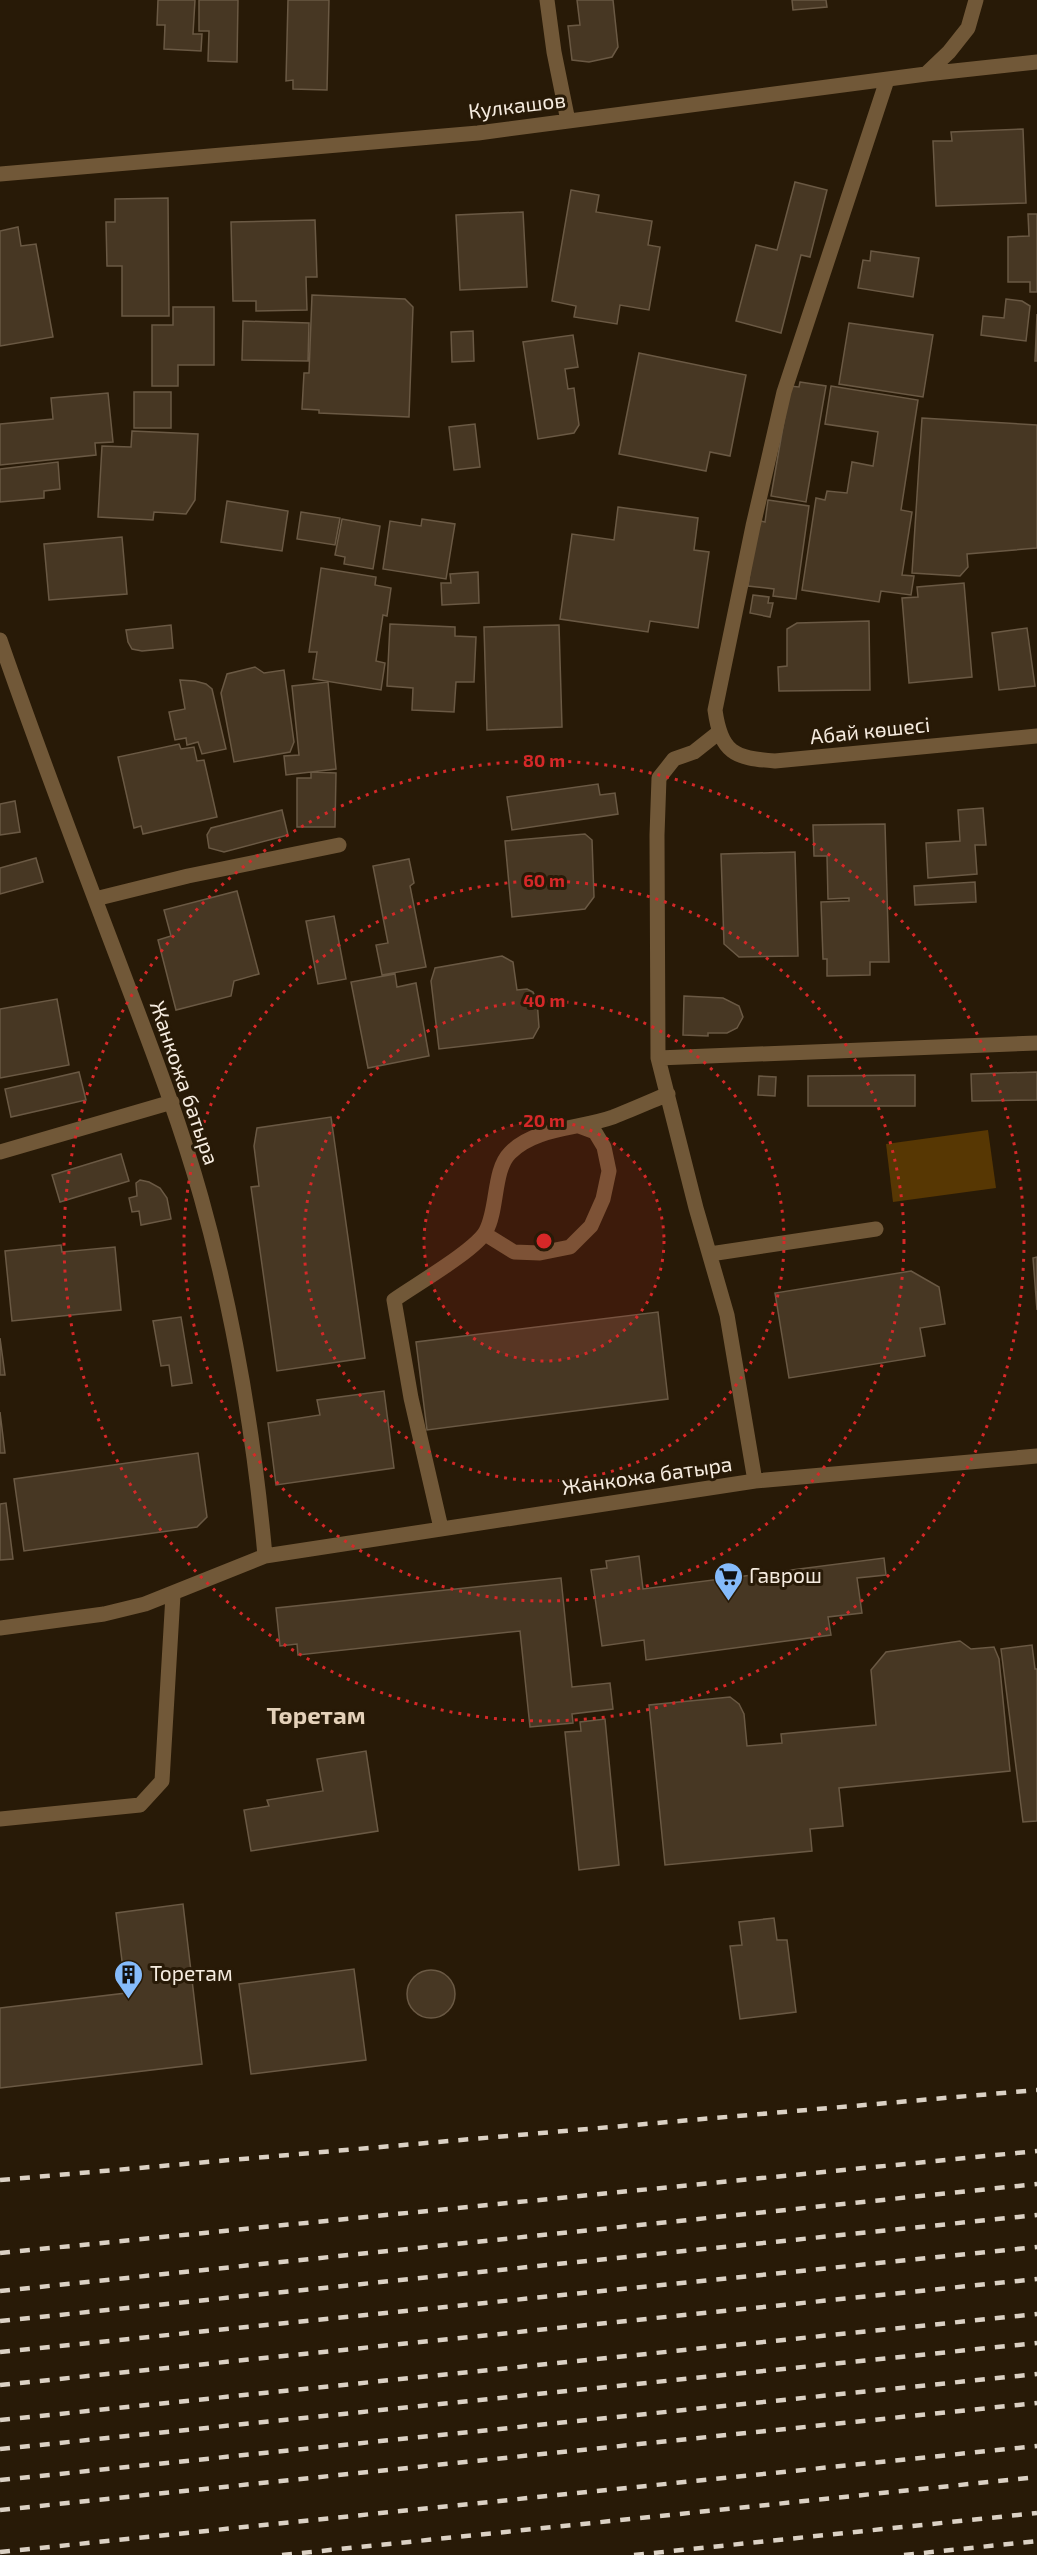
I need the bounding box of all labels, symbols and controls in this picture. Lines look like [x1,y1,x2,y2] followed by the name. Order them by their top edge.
[467,86,567,124] street label: Кулкашов
[809,711,931,748] street label: Абай көшесі
[523,749,565,771] text: 80 m
[523,869,565,891] text: 60 m
[523,989,565,1011] text: 40 m
[146,997,225,1168] street label: Жанкожа батыра
[523,1109,565,1131] text: 20 m
[534,1231,554,1251] centre of rings
[560,1450,734,1499] street label: Жанкожа батыра
[712,1560,744,1602] supermarket icon: Гаврош
[749,1562,822,1587] place label: Гаврош
[267,1700,365,1729] district label: Төретам
[113,1958,145,2000] building icon: Торетам
[150,1960,233,1985] place label: Торетам

